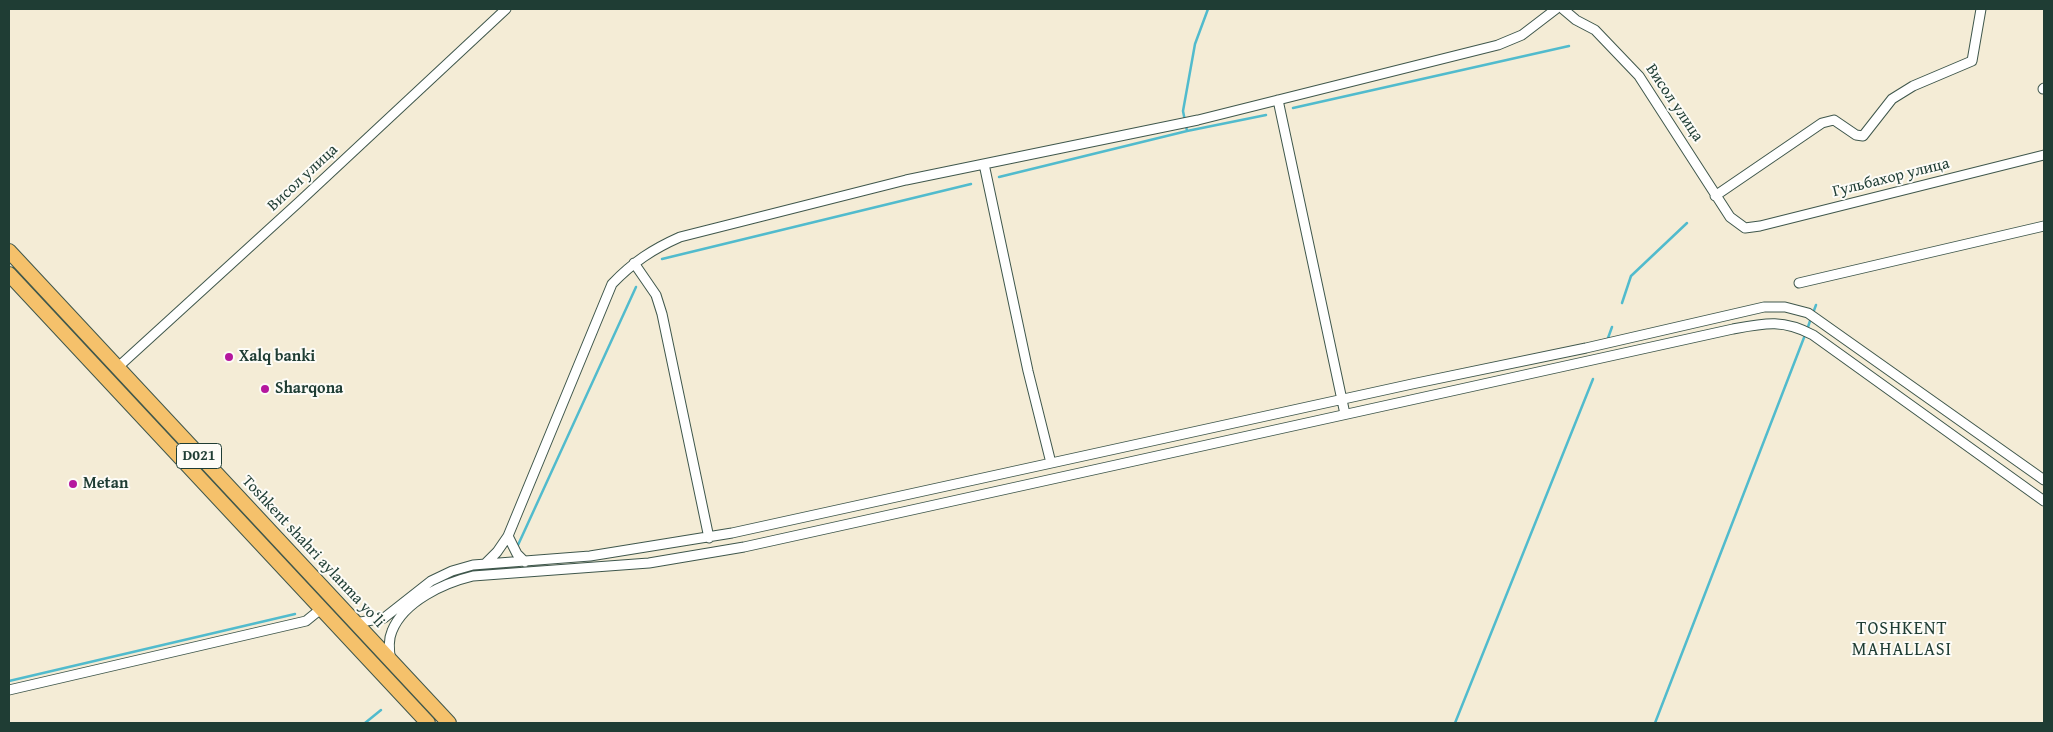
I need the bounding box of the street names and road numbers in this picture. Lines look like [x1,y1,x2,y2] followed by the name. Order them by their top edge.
[1641,61,1707,145] street label: Висол улица
[264,141,342,215] street label: Висол улица
[1831,154,1951,202] street label: Гульбахор улица
[176,444,222,468] road number: D021
[237,472,389,632] street label: Toshkent shahri aylanma yoʻli

